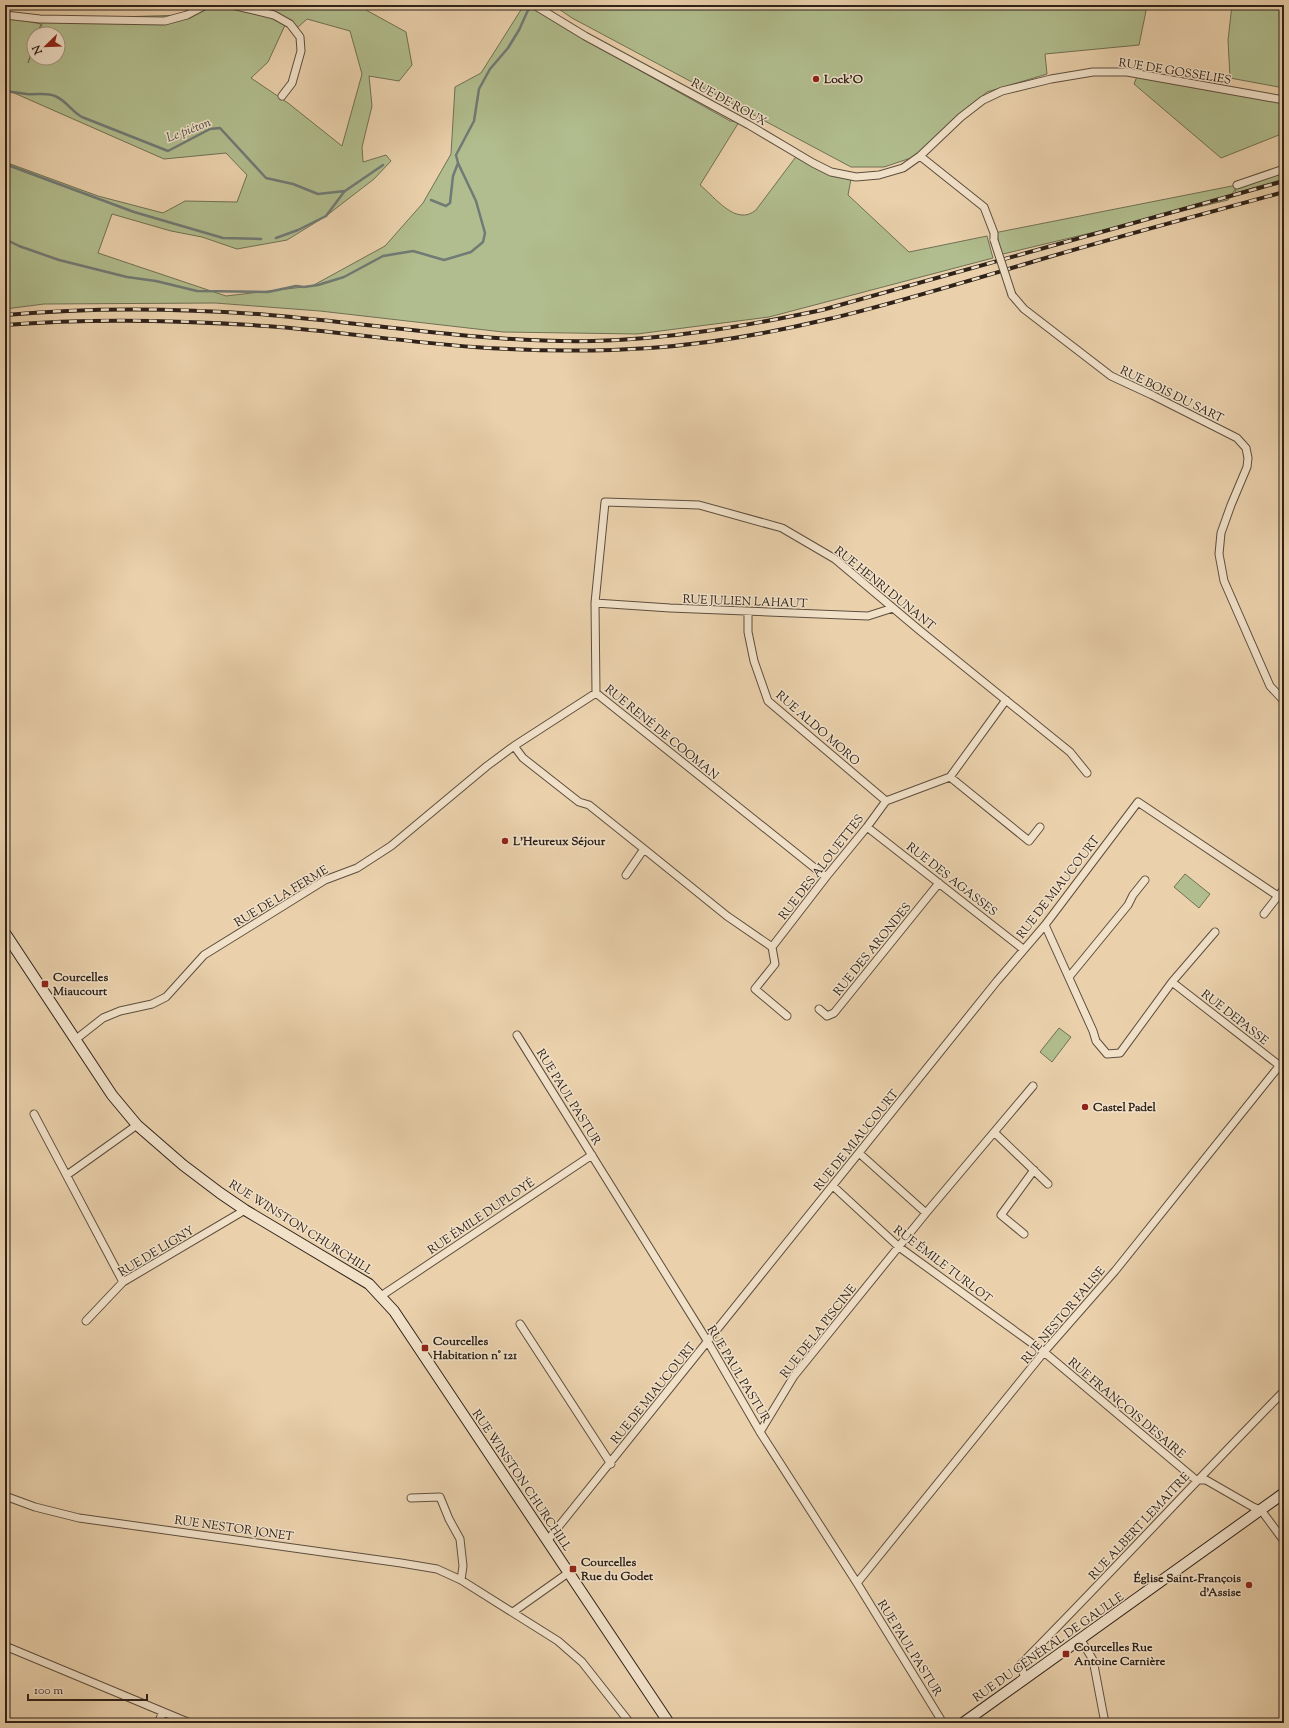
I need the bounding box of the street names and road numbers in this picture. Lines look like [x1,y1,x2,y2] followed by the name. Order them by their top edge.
[1117,54,1233,90] street label: RUE DE GOSSELIES
[687,75,770,131] street label: RUE DE ROUX
[1117,362,1227,428] street label: RUE BOIS DU SART
[830,542,939,636] street label: RUE HENRI DUNANT
[682,591,808,613] street label: RUE JULIEN LAHAUT
[600,681,723,785] street label: RUE RENÉ DE COOMAN
[771,687,863,770] street label: RUE ALDO MORO
[775,811,869,924] street label: RUE DES ALOUETTES
[1013,832,1105,943] street label: RUE DE MIAUCOURT
[902,838,1001,921] street label: RUE DES AGASSES
[231,861,333,932] street label: RUE DE LA FERME
[829,899,916,1000] street label: RUE DES ARONDES
[1197,986,1272,1050] street label: RUE DEPASSE
[531,1046,605,1150] street label: RUE PAUL PASTUR
[810,1085,904,1195] street label: RUE DE MIAUCOURT
[424,1174,539,1259] street label: RUE ÉMILE DUPLOYÉ
[225,1176,376,1280] street label: RUE WINSTON CHURCHILL
[115,1222,198,1282] street label: RUE DE LIGNY
[889,1222,996,1308] street label: RUE ÉMILE TURLOT
[1017,1262,1111,1368] street label: RUE NESTOR FALISE
[776,1280,862,1382] street label: RUE DE LA PISCINE
[702,1322,775,1427] street label: RUE PAUL PASTUR
[607,1338,701,1448] street label: RUE DE MIAUCOURT
[1064,1354,1190,1464] street label: RUE FRANÇOIS DESAIRE
[467,1406,575,1555] street label: RUE WINSTON CHURCHILL
[1085,1468,1195,1585] street label: RUE ALBERT LEMAITRE
[173,1512,295,1546] street label: RUE NESTOR JONET
[969,1588,1129,1707] street label: RUE DU GÉNÉRAL DE GAULLE
[872,1597,946,1701] street label: RUE PAUL PASTUR

